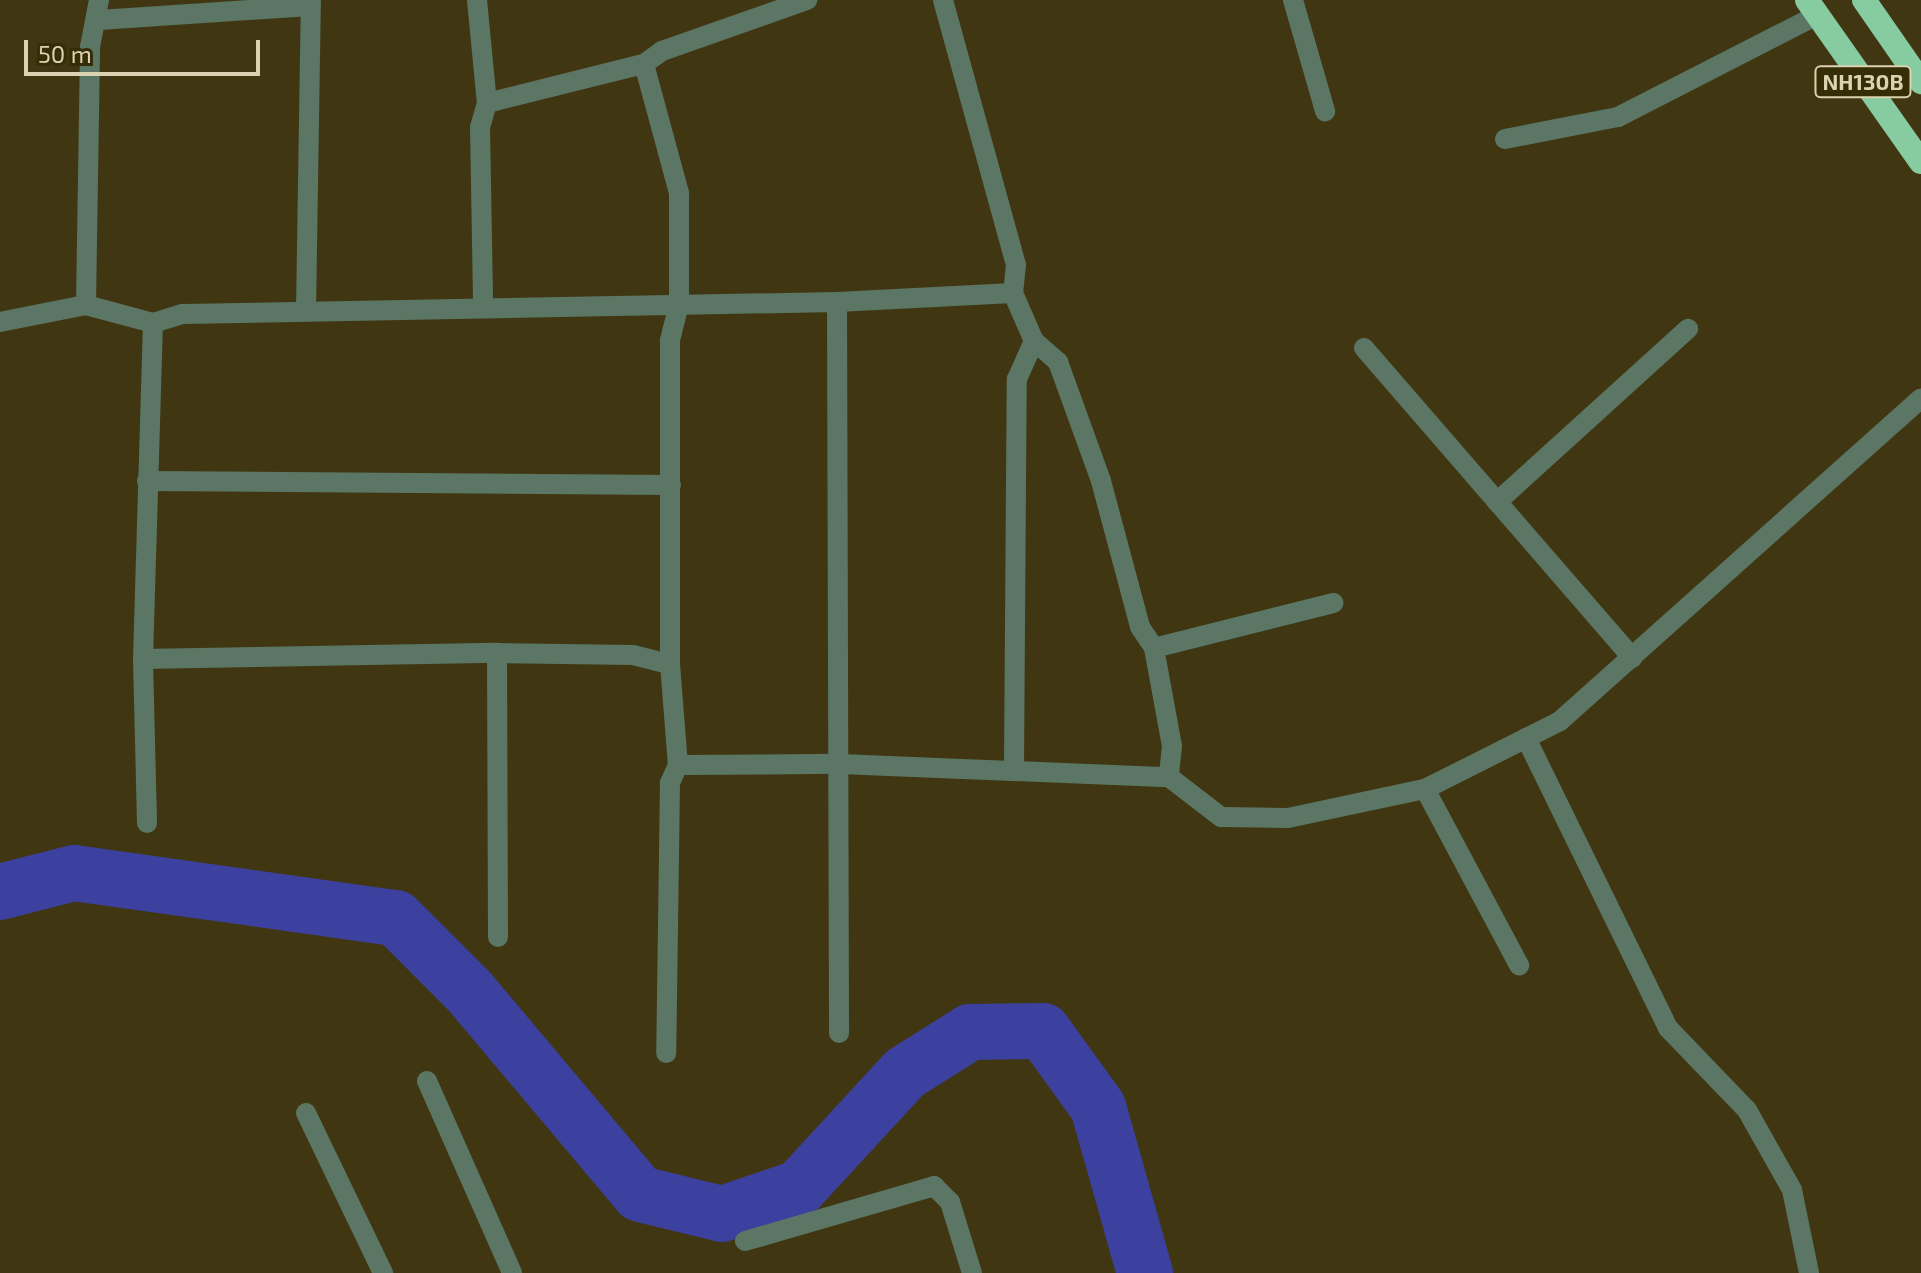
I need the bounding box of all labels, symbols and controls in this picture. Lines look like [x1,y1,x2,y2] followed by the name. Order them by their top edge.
[28,24,264,74] scale bar
[38,39,92,68] text: 50 m
[1813,64,1913,100] road number: NH130B

